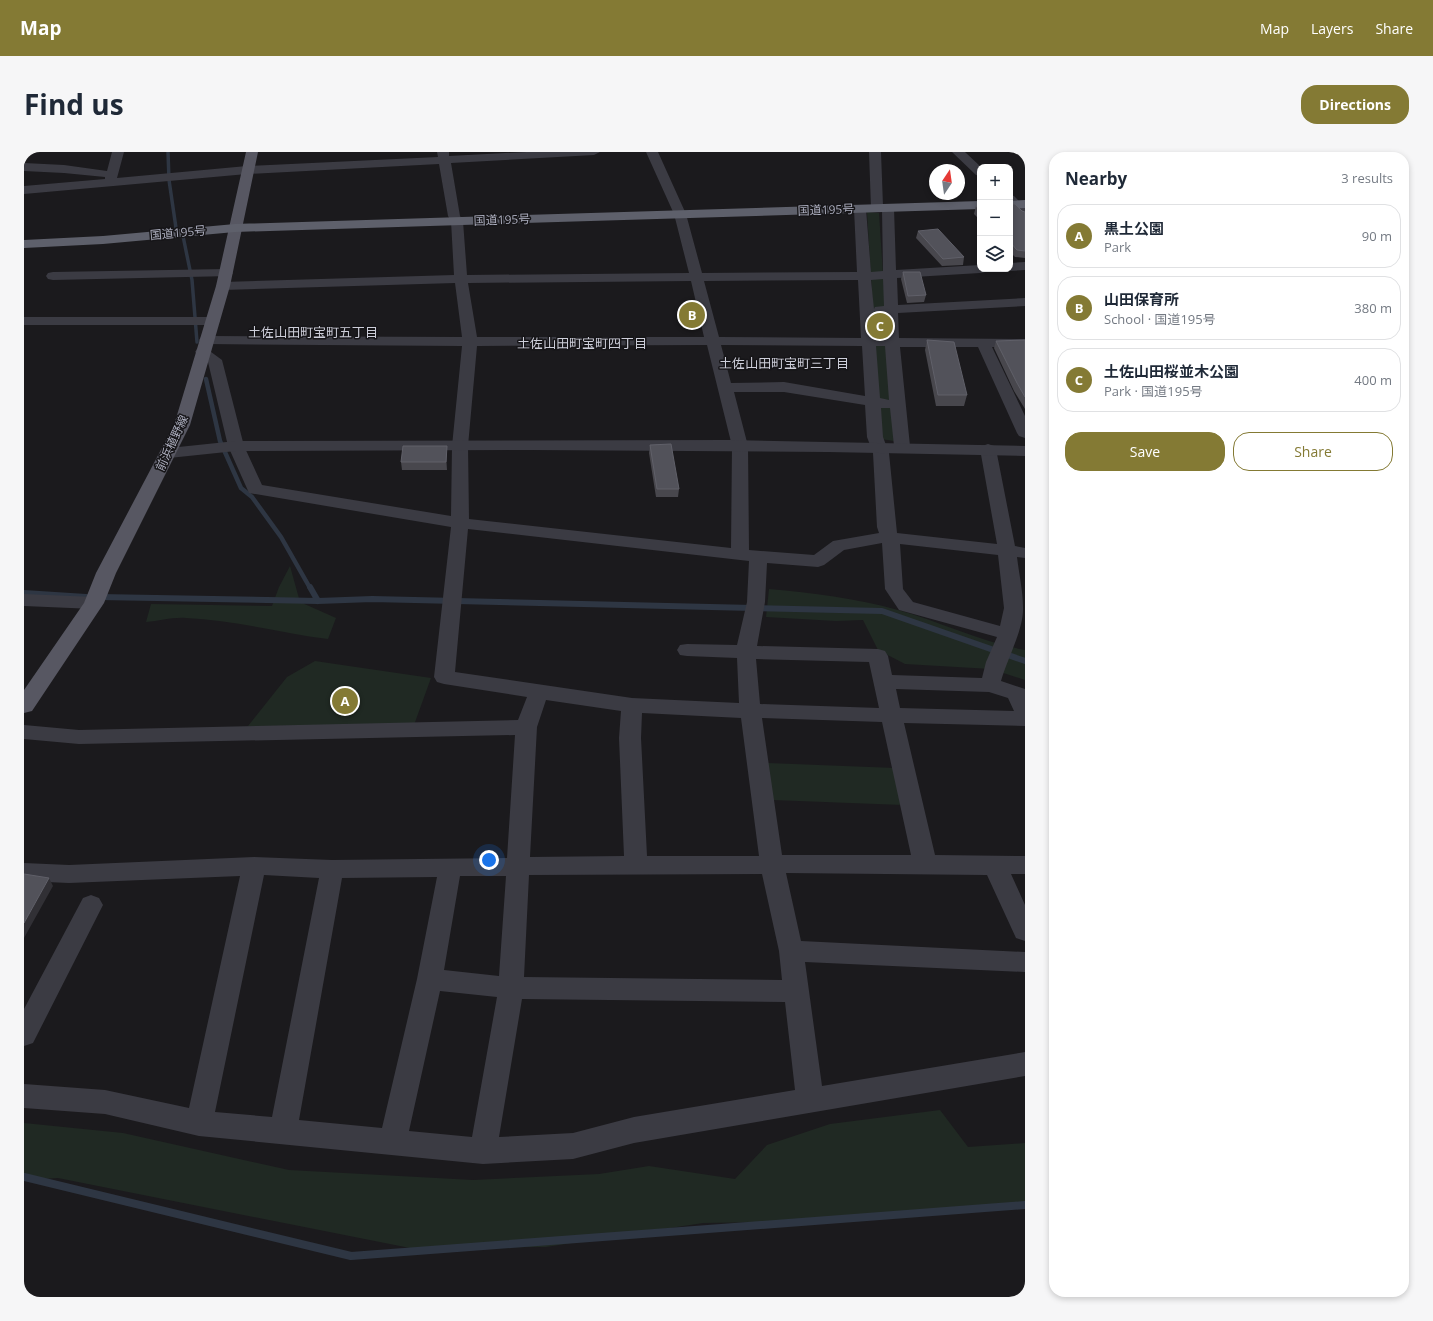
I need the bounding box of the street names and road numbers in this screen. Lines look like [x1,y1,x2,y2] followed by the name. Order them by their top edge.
[797,200,855,219] street label: 国道195号
[473,210,531,229] street label: 国道195号
[149,222,207,243] street label: 国道195号
[151,412,192,474] street label: 前浜植野線

